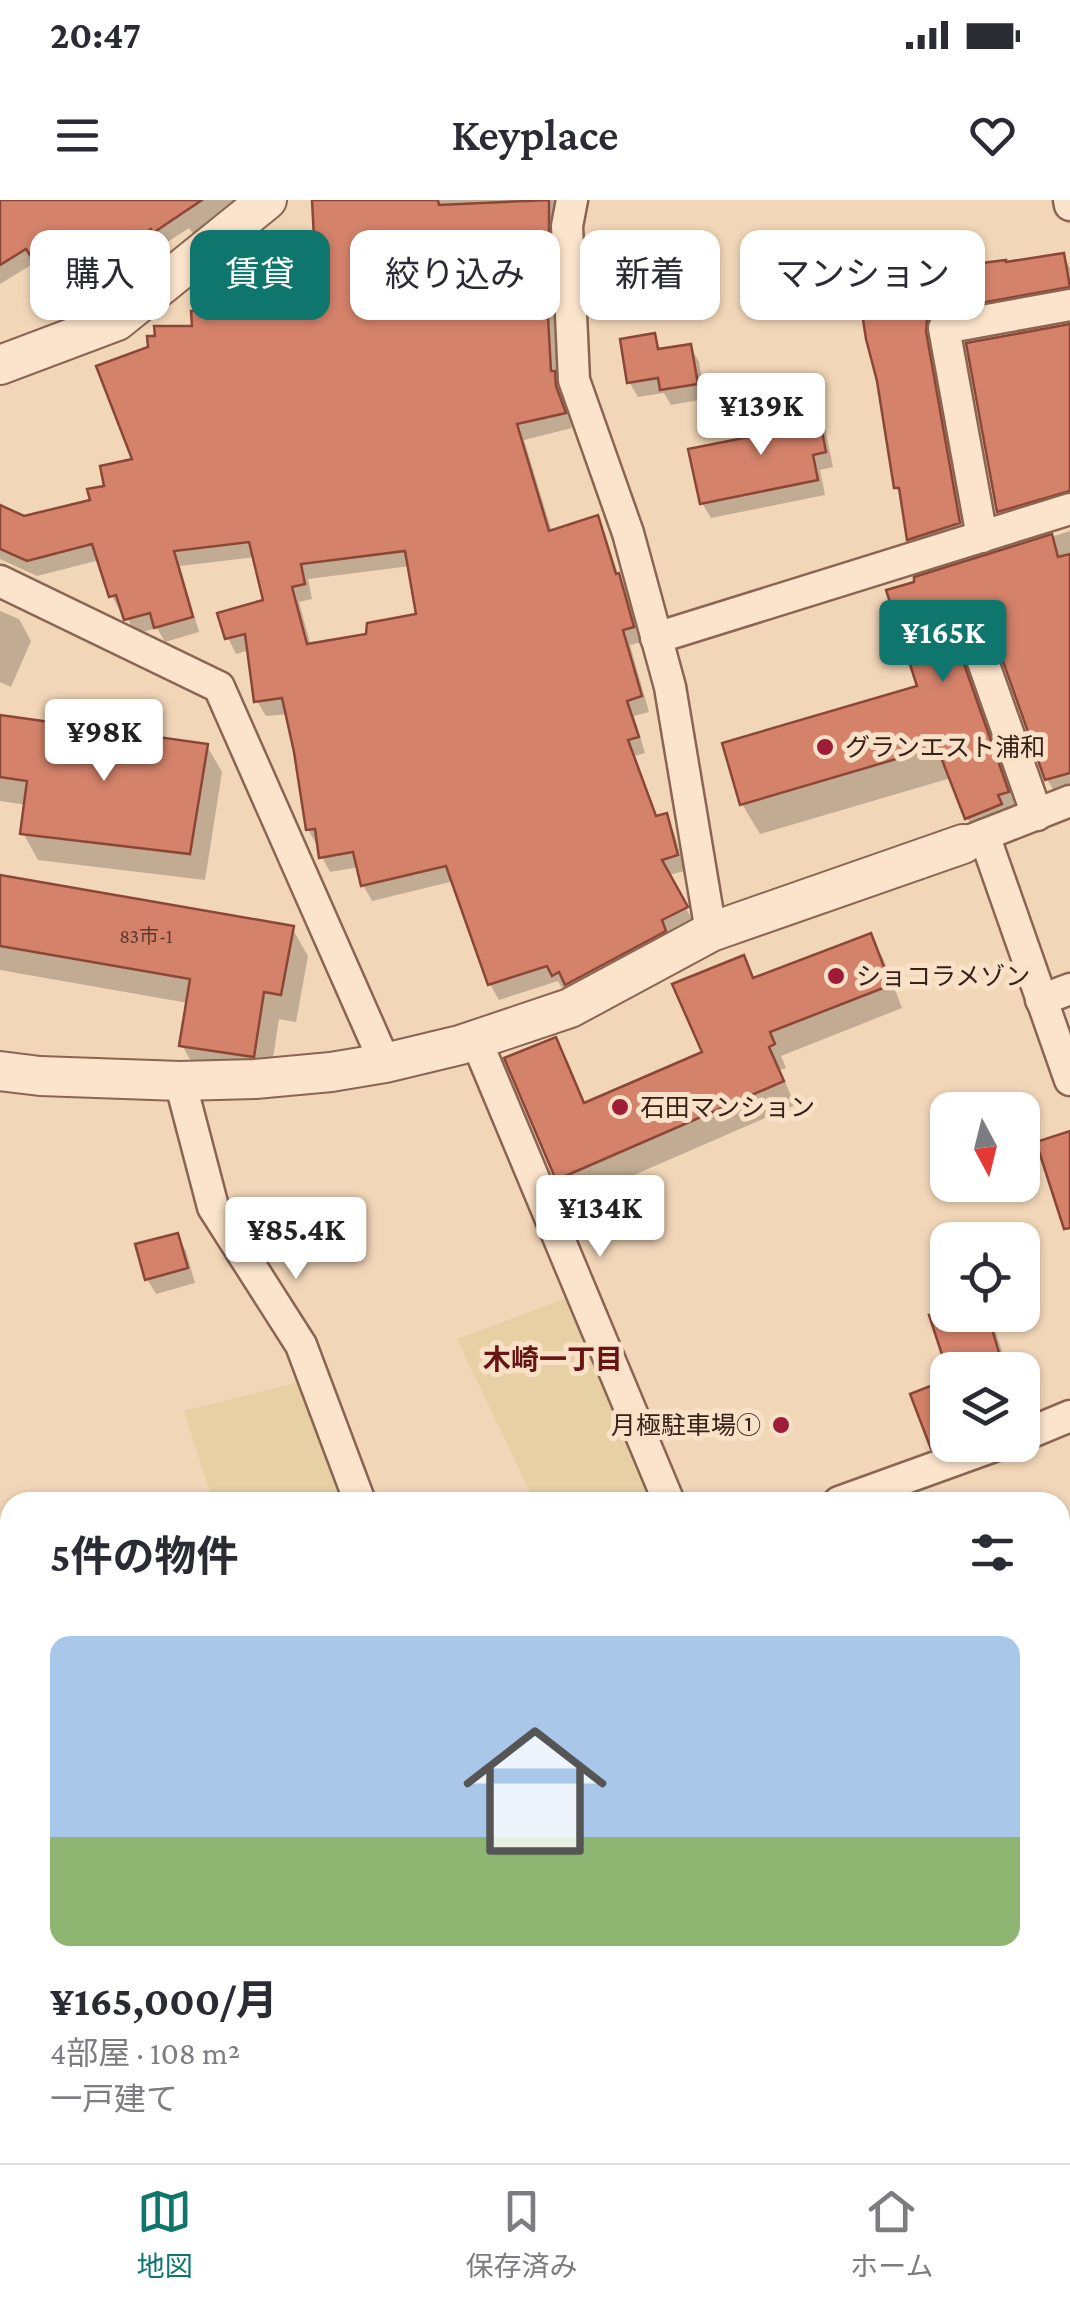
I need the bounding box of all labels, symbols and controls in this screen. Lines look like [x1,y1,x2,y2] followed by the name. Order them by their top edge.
[50,14,141,56] text: 20:47
[50,108,105,163] icon: menu
[965,108,1020,163] icon: heart
[451,110,619,160] text: Keyplace
[30,230,170,320] chip: 購入
[190,230,330,320] chip: 賃貸
[350,230,560,320] chip: 絞り込み
[580,230,720,320] chip: 新着
[740,230,985,320] chip: マンション
[691,373,831,458] pin: ¥139K
[719,387,803,423] text: ¥139K
[873,600,1013,685] pin: ¥165K
[901,614,985,650] text: ¥165K
[45,699,163,784] pin: ¥98K
[67,713,141,749] text: ¥98K
[845,734,1045,761] place label: グランエスト浦和
[814,736,836,758] marker: グランエスト浦和
[119,925,173,947] house number: 83市-1
[856,963,1030,990] place label: ショコラメゾン
[825,965,847,987] marker: ショコラメゾン
[930,1092,1040,1202] north arrow
[930,1092,1040,1462] map controls
[640,1094,815,1121] place label: 石田マンション
[609,1096,631,1118] marker: 石田マンション
[530,1175,670,1260] pin: ¥134K
[558,1189,642,1225] text: ¥134K
[215,1197,377,1282] pin: ¥85.4K
[247,1211,345,1247] text: ¥85.4K
[930,1222,1040,1332] button: locate
[483,1344,623,1375] district label: 木崎一丁目
[930,1352,1040,1462] button: layers
[611,1412,761,1439] place label: 月極駐車場①
[770,1414,792,1436] marker: 月極駐車場①
[965,1525,1020,1580] icon: filters
[50,1533,239,1580] text: 5件の物件
[445,1701,625,1881] icon: home
[50,1977,278,2024] text: ¥165,000/月
[50,2035,240,2071] text: 4部屋 · 108 m²
[50,2081,178,2117] text: 一戸建て
[136,2184,192,2284] tab: 地図
[465,2184,577,2284] tab: 保存済み
[850,2184,934,2284] tab: ホーム

